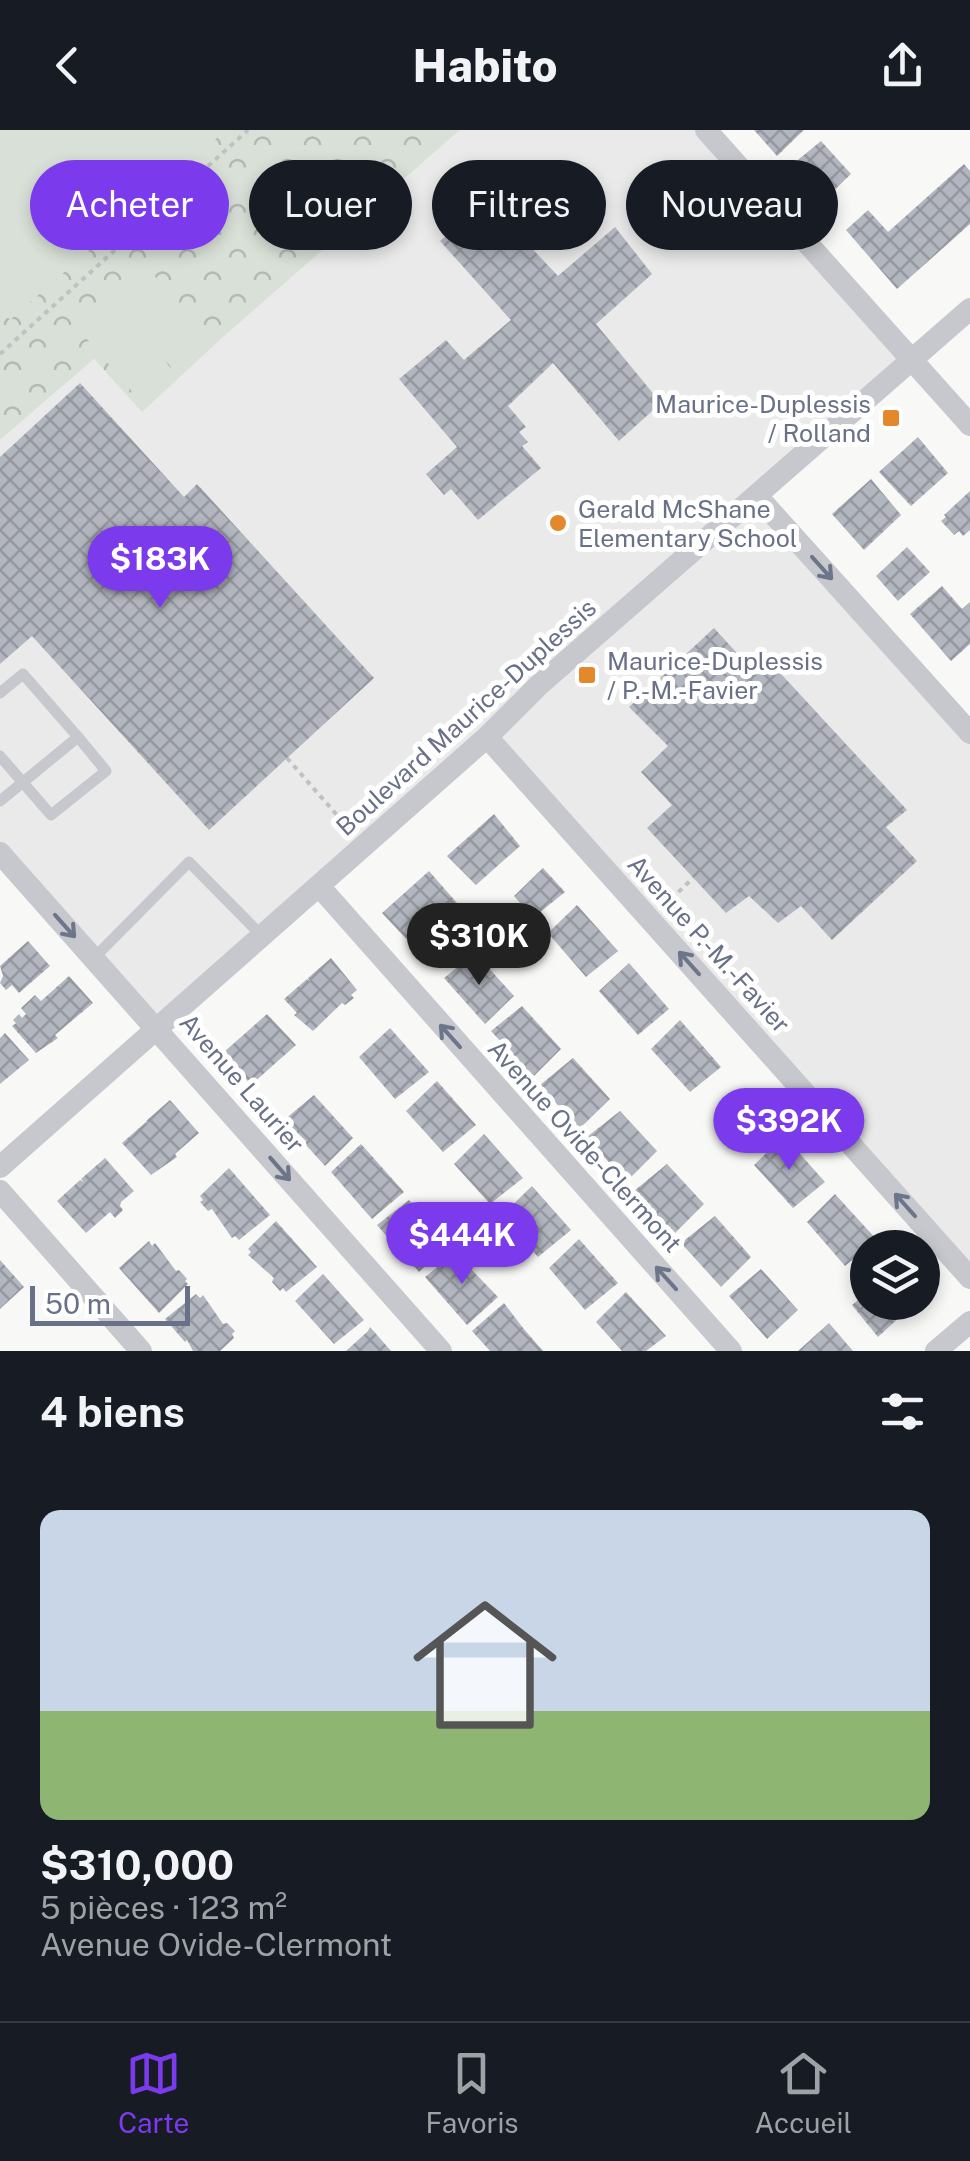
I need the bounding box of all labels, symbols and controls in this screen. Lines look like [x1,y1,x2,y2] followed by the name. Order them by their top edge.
[40,38,95,93] icon: back
[875,38,930,93] icon: share
[412,39,558,92] text: Habito
[30,160,229,250] chip: Acheter
[249,160,412,250] chip: Louer
[432,160,606,250] chip: Filtres
[626,160,838,250] chip: Nouveau
[655,389,871,448] place label: Maurice-Duplessis / Rolland
[880,407,902,429] marker: Maurice-Duplessis / Rolland
[578,494,797,553] place label: Gerald McShane Elementary School
[547,512,569,534] marker: Gerald McShane Elementary School
[90,526,230,611] pin: $183K
[109,540,211,577] text: $183K
[810,555,833,580] one-way arrow
[330,592,602,842] street label: Boulevard Maurice-Duplessis
[607,646,823,705] place label: Maurice-Duplessis / P.-M.-Favier
[576,664,598,686] marker: Maurice-Duplessis / P.-M.-Favier
[622,849,796,1039] street label: Avenue P.-M.-Favier
[409,903,549,988] pin: $310K
[53,912,75,938] one-way arrow
[429,917,529,954] text: $310K
[677,951,700,976] one-way arrow
[174,1007,310,1159] street label: Avenue Laurier
[438,1024,461,1049] one-way arrow
[482,1034,688,1258] street label: Avenue Ovide-Clermont
[719,1088,859,1173] pin: $392K
[735,1102,843,1139] text: $392K
[269,1156,292,1181] one-way arrow
[894,1193,917,1218] one-way arrow
[392,1202,532,1287] pin: $444K
[408,1216,516,1253] text: $444K
[850,1230,940,1320] map controls
[850,1230,940,1320] button: layers
[655,1266,678,1291] one-way arrow
[30,1281,190,1326] scale bar
[45,1287,111,1320] text: 50 m
[875,1384,930,1439] icon: filters
[40,1387,185,1436] text: 4 biens
[395,1575,575,1755] icon: home
[40,1840,234,1889] text: $310,000
[40,1889,287,1926] text: 5 pièces · 123 m²
[40,1926,392,1963] text: Avenue Ovide-Clermont
[118,2046,189,2139] tab: Carte
[425,2046,519,2139] tab: Favoris
[755,2046,852,2139] tab: Accueil

